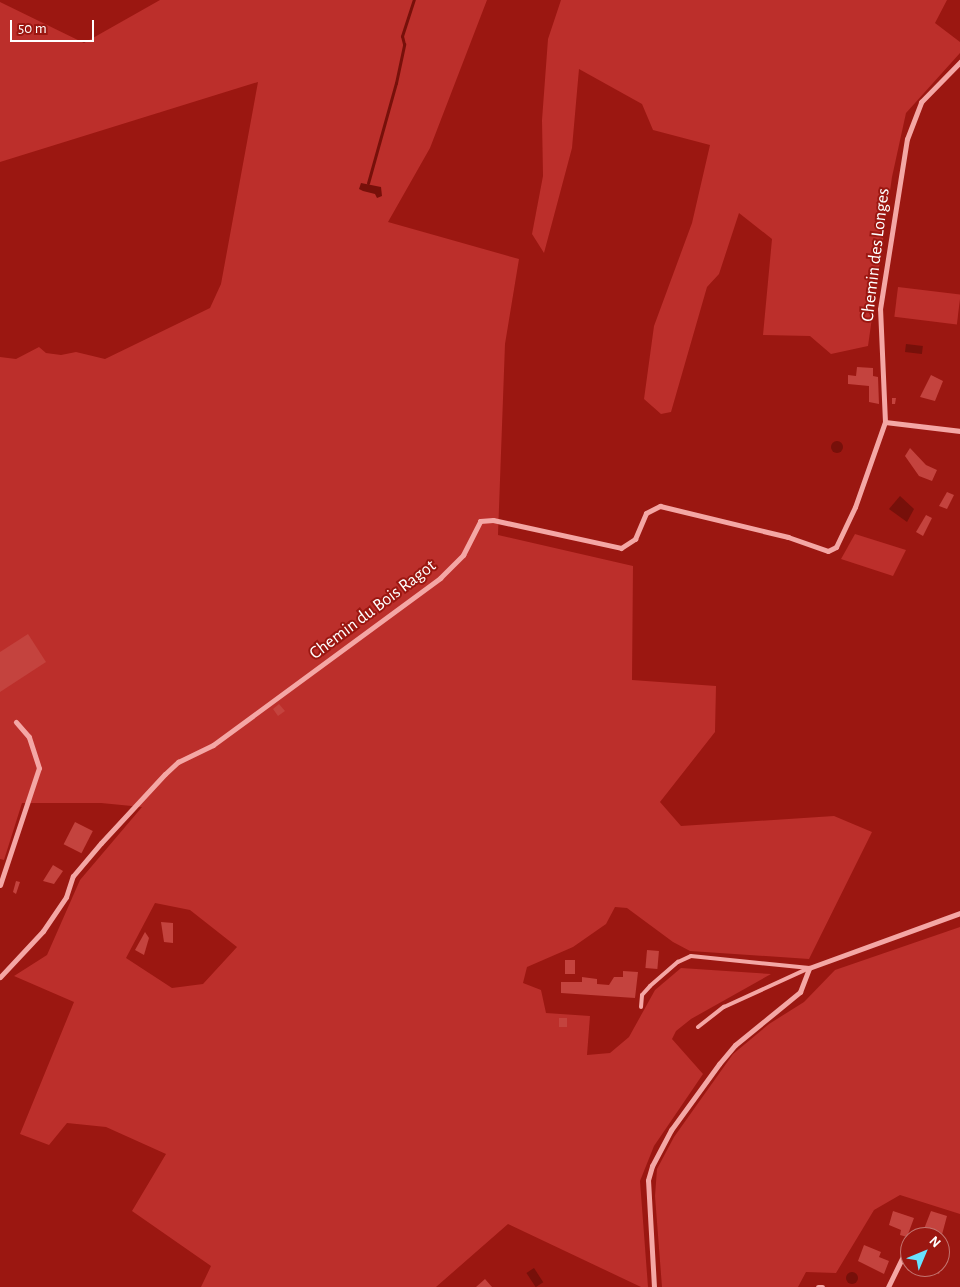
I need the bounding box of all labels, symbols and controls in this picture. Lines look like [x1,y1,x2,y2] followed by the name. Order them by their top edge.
[12,10,96,42] scale bar
[18,21,47,36] text: 50 m
[857,187,895,323] street label: Chemin des Longes
[305,555,441,665] street label: Chemin du Bois Ragot
[900,1227,950,1277] north arrow
[927,1234,943,1250] text: N

